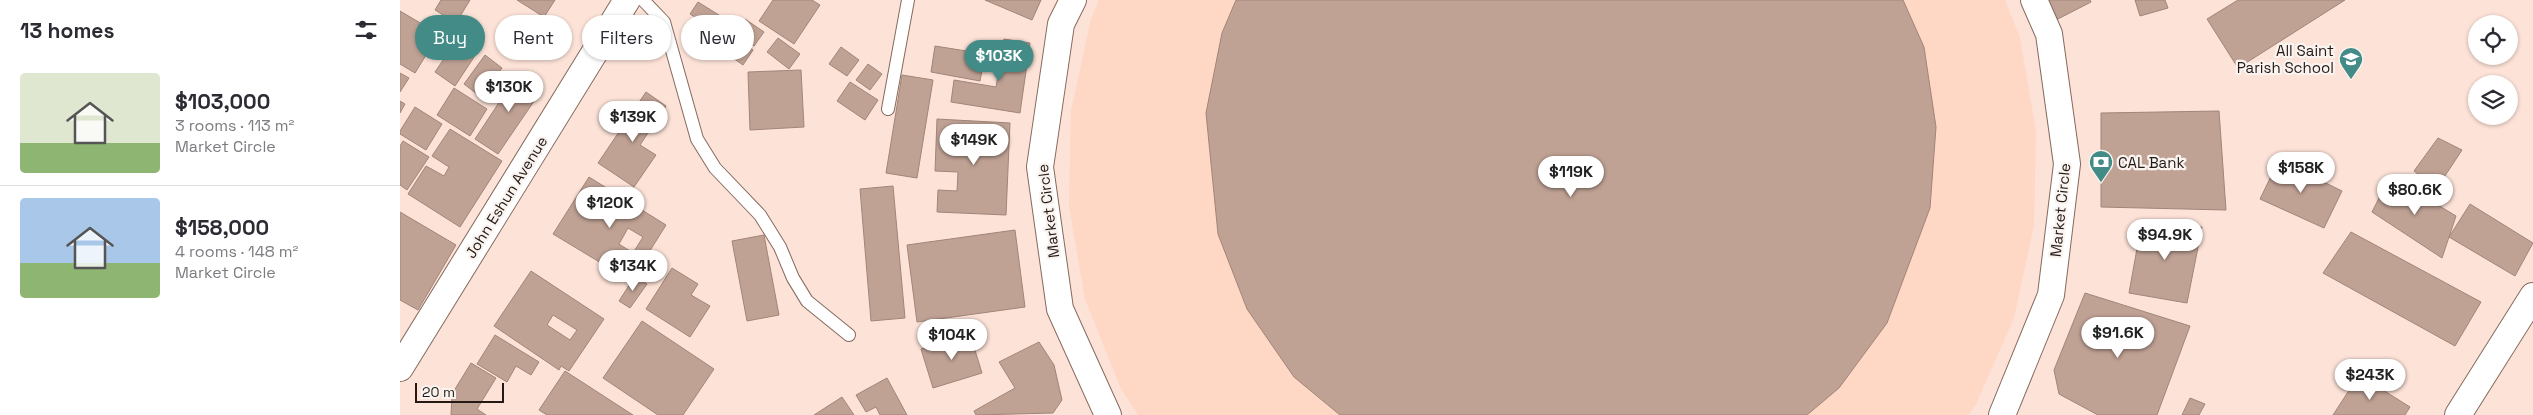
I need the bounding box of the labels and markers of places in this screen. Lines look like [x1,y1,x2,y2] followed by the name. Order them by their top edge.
[964,39,1034,82] pin: $103K
[2237,41,2334,77] place label: All Saint Parish School
[2338,46,2364,80] school or university icon: All Saint Parish School
[474,70,544,113] pin: $130K
[598,100,668,143] pin: $139K
[939,124,1009,166] pin: $149K
[2088,149,2114,183] bank icon: CAL Bank
[2266,152,2336,194] pin: $158K
[2118,153,2184,172] place label: CAL Bank
[1536,156,1606,198] pin: $119K
[2374,174,2456,216] pin: $80.6K
[575,186,645,229] pin: $120K
[2124,218,2206,261] pin: $94.9K
[598,250,668,292] pin: $134K
[2077,316,2159,359] pin: $91.6K
[917,318,987,361] pin: $104K
[2335,358,2405,401] pin: $243K

